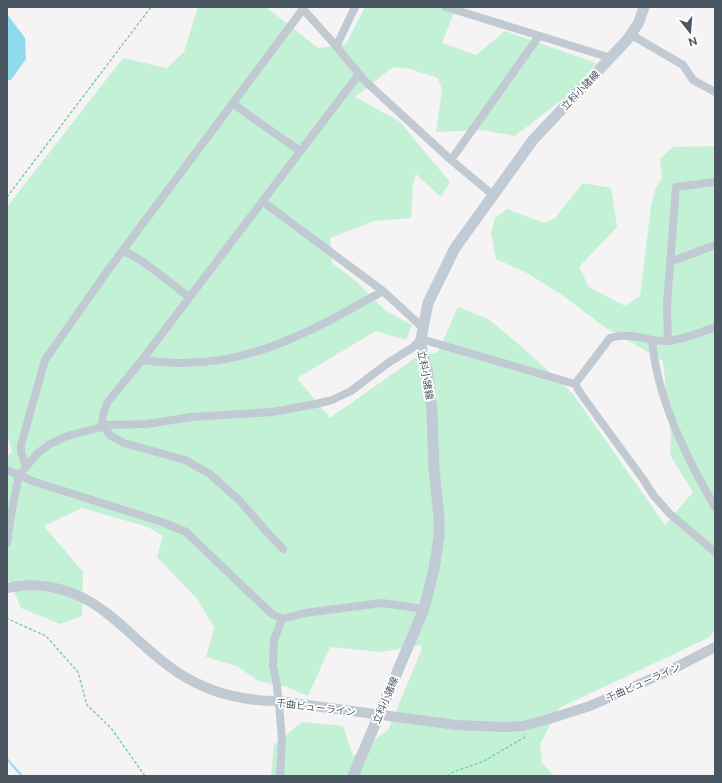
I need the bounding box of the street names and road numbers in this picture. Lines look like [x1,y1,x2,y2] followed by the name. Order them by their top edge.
[558,68,602,112] street label: 立科小諸線
[416,349,436,401] street label: 立科小諸線
[604,660,682,704] street label: 千曲ビューライン
[370,675,400,725] street label: 立科小諸線
[276,696,356,718] street label: 千曲ビューライン

